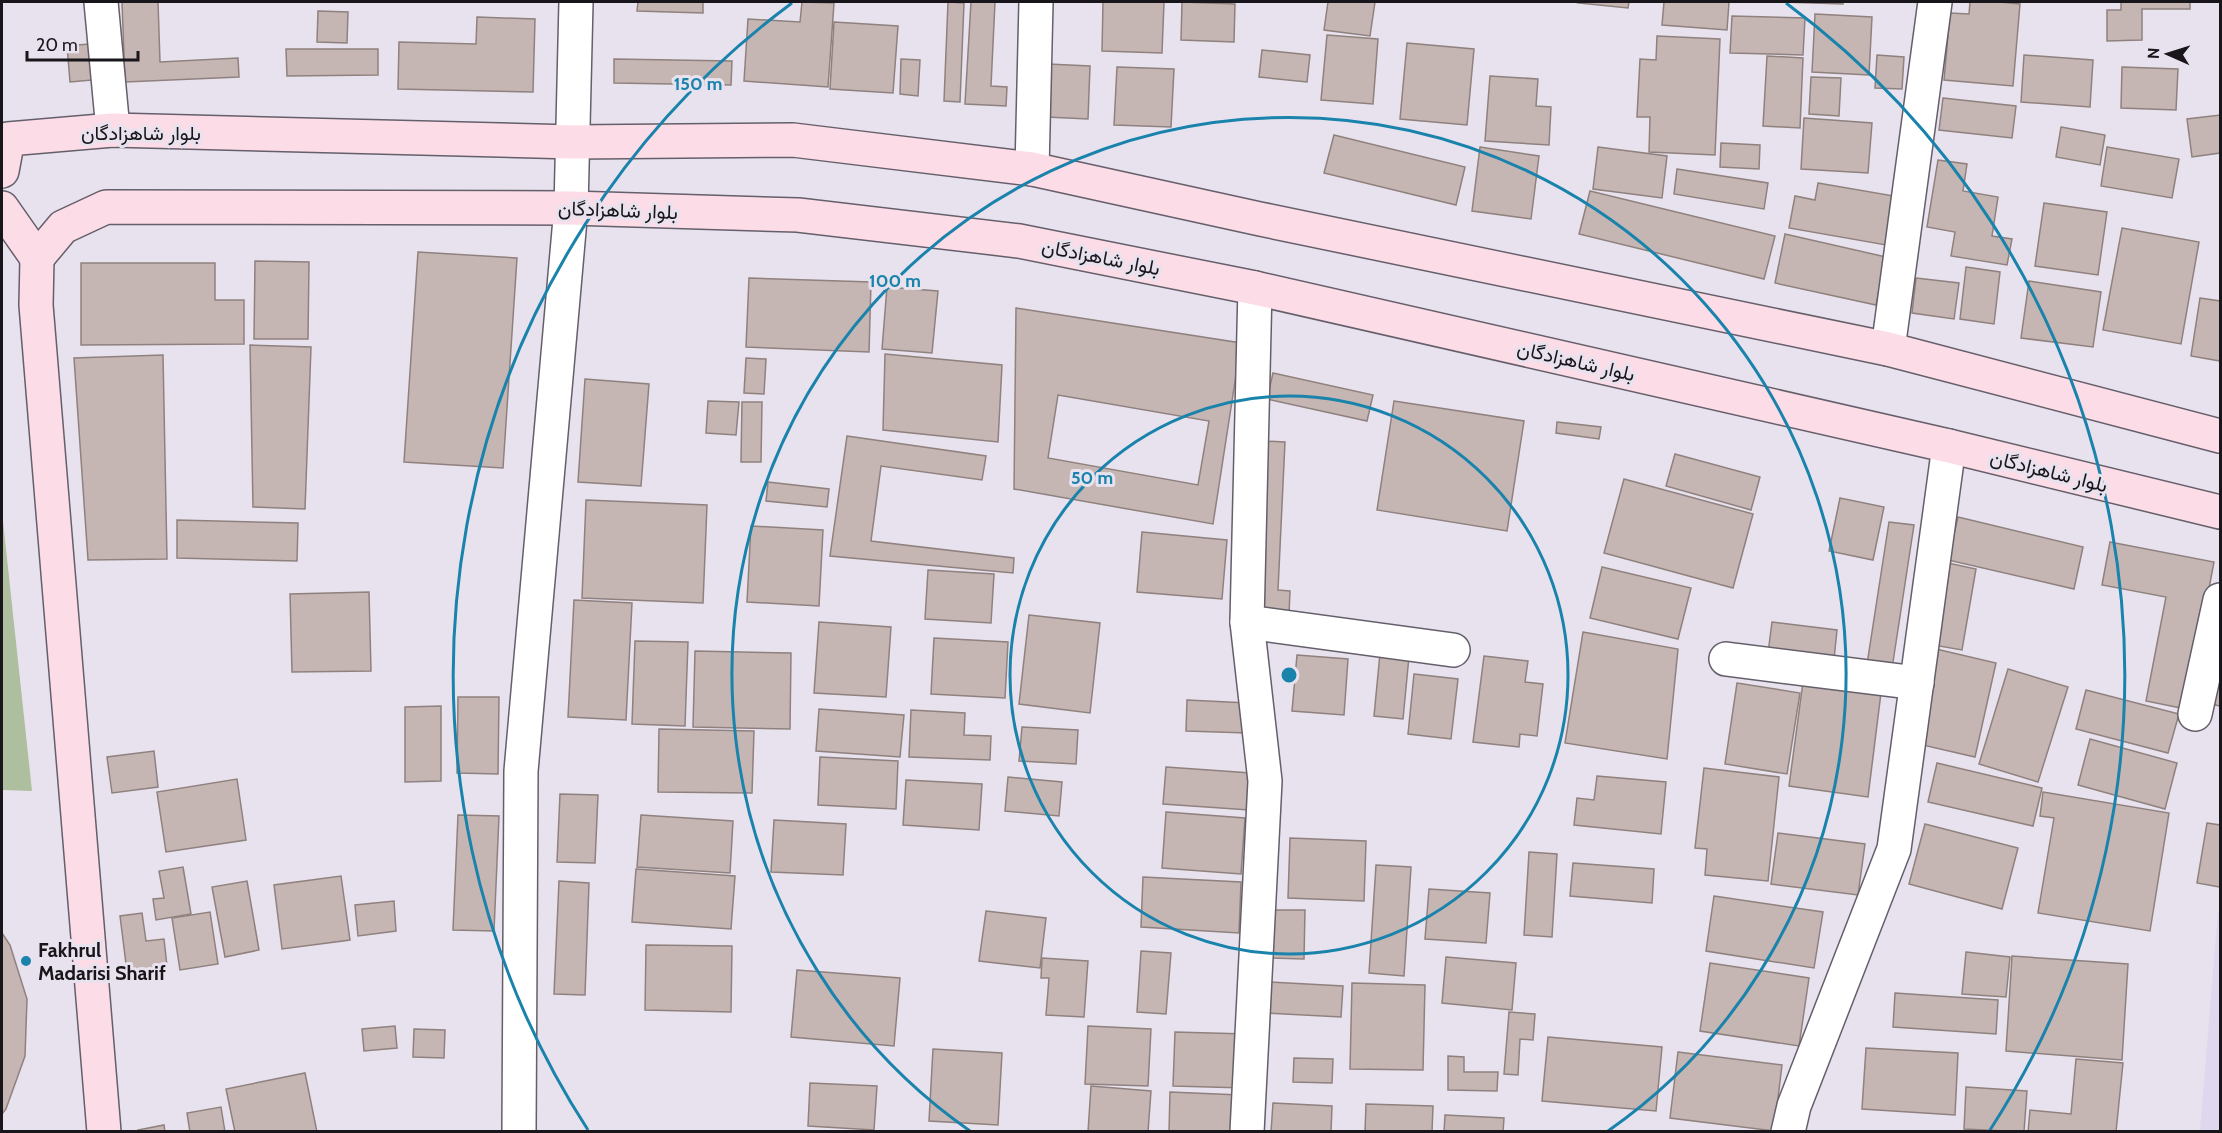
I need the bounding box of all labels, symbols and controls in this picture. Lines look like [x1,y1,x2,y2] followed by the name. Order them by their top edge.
[27,24,138,62] scale bar
[2138,24,2198,84] north arrow
[36,34,78,56] text: 20 m
[2144,47,2163,59] text: N
[674,73,722,95] text: 150 m
[81,121,201,146] street label: بلوار شاهزادگان
[558,196,678,225] street label: بلوار شاهزادگان
[1040,234,1162,281] street label: بلوار شاهزادگان
[869,270,921,292] text: 100 m
[1515,336,1637,387] street label: بلوار شاهزادگان
[1988,445,2110,498] street label: بلوار شاهزادگان
[1071,467,1113,489] text: 50 m
[1279,665,1299,685] centre of rings
[38,938,166,985] place label: Fakhrul Madarisi Sharif
[19,954,33,968] marker: Fakhrul Madarisi Sharif

